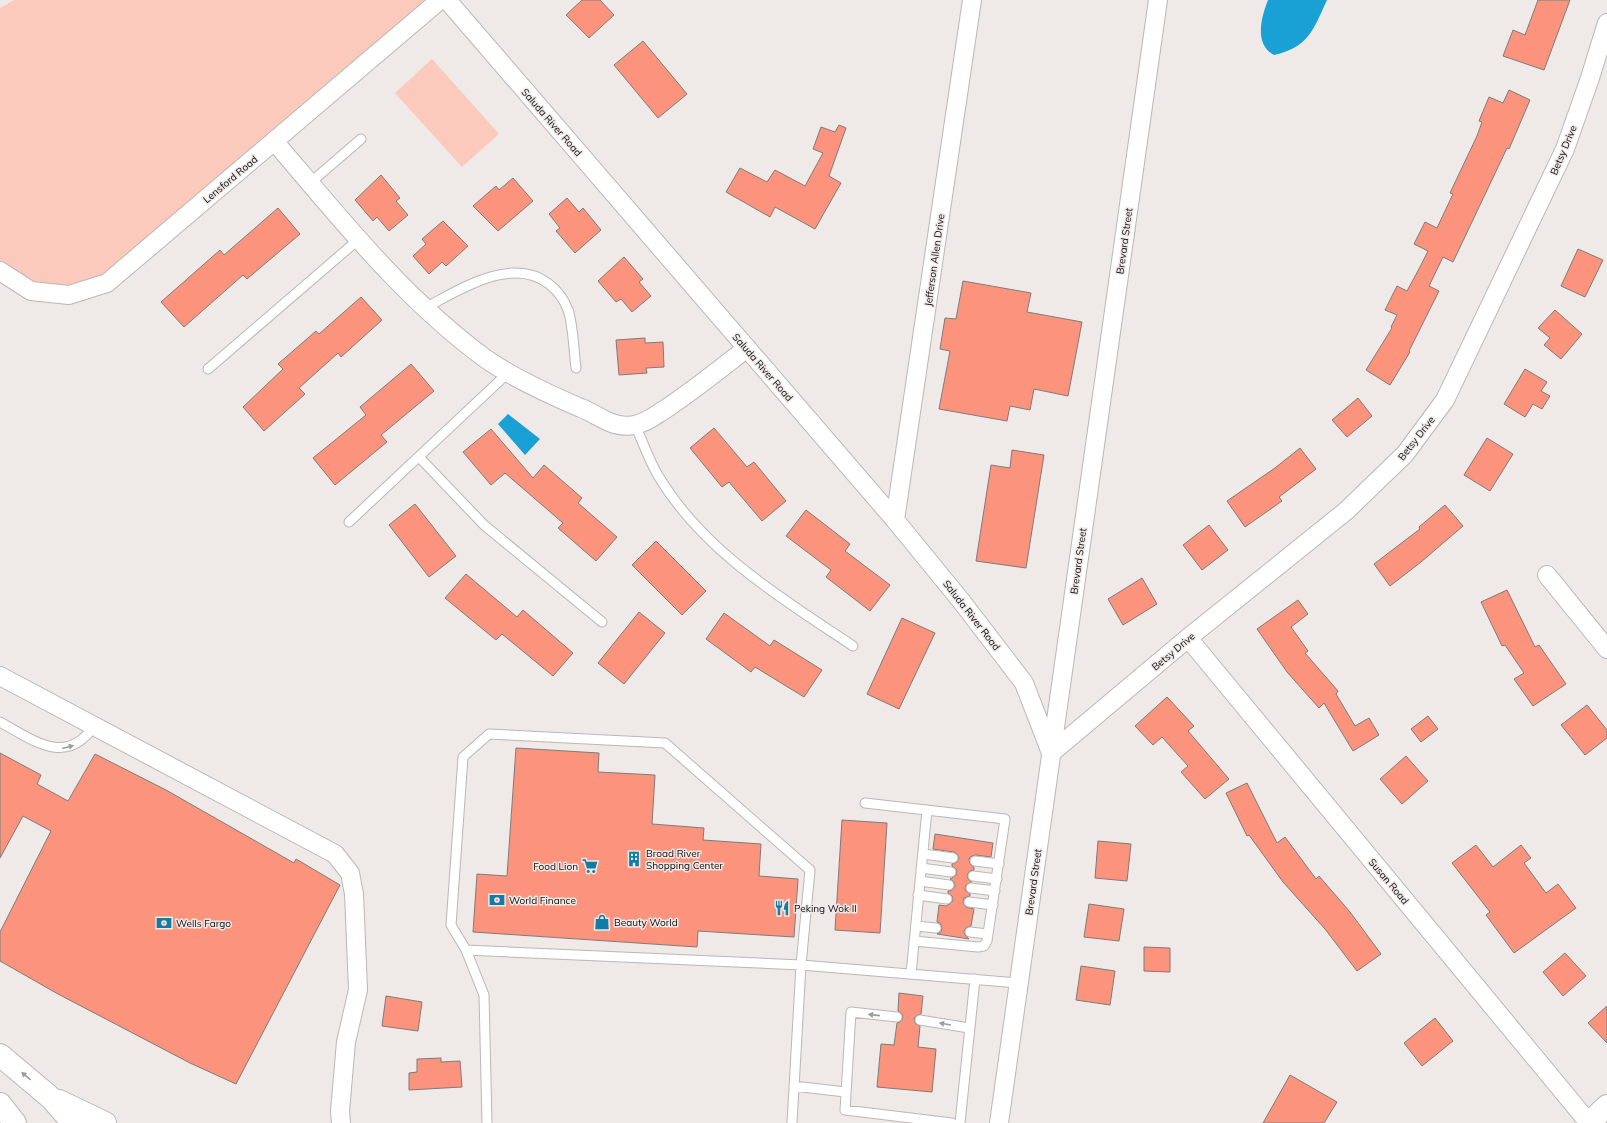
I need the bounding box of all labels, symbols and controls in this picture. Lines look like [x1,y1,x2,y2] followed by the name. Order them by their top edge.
[519,86,585,159] street label: Saluda River Road
[1547,123,1580,177] street label: Betsy Drive
[200,153,260,206] street label: Lensford Road
[1113,207,1136,275] street label: Brevard Street
[922,213,947,307] street label: Jefferson Allen Drive
[730,331,796,404] street label: Saluda River Road
[1395,414,1438,463] street label: Betsy Drive
[1067,527,1090,595] street label: Brevard Street
[940,578,1003,653] street label: Saluda River Road
[1149,629,1198,673] street label: Betsy Drive
[62,744,74,750] one-way arrow
[646,847,723,872] place label: Broad River Shopping Center
[1022,848,1045,916] street label: Brevard Street
[625,850,643,868] building icon: Broad River Shopping Center
[1366,856,1412,907] street label: Susan Road
[581,857,599,875] supermarket icon: Food Lion
[533,860,578,873] place label: Food Lion
[488,891,506,909] bank icon: World Finance
[509,894,576,907] place label: World Finance
[773,899,791,917] restaurant icon: Peking Wok II
[794,902,857,915] place label: Peking Wok II
[593,913,611,931] shop icon: Beauty World
[155,914,173,932] bank icon: Wells Fargo
[614,916,678,929] place label: Beauty World
[176,917,231,930] place label: Wells Fargo
[868,1011,880,1018] one-way arrow
[938,1021,951,1027] one-way arrow
[20,1072,31,1081] one-way arrow

